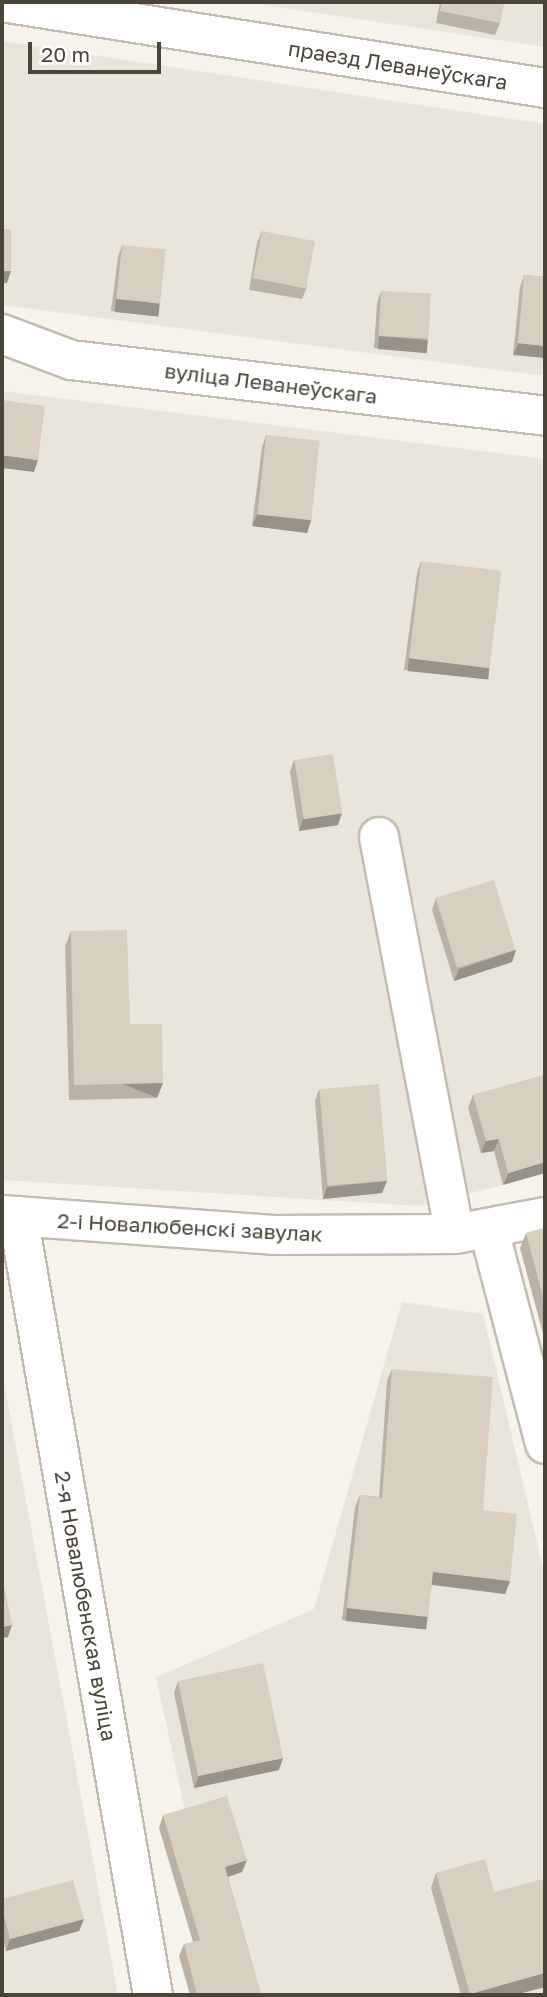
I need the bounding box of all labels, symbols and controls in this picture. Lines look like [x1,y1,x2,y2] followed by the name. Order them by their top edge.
[32,28,164,72] scale bar
[287,35,509,95] street label: праезд Леванеўскага
[41,41,90,67] text: 20 m
[163,357,379,409] street label: вуліца Леванеўскага
[57,1207,323,1247] street label: 2-і Новалюбенскі завулак
[50,1469,122,1743] street label: 2-я Новалюбенская вуліца

